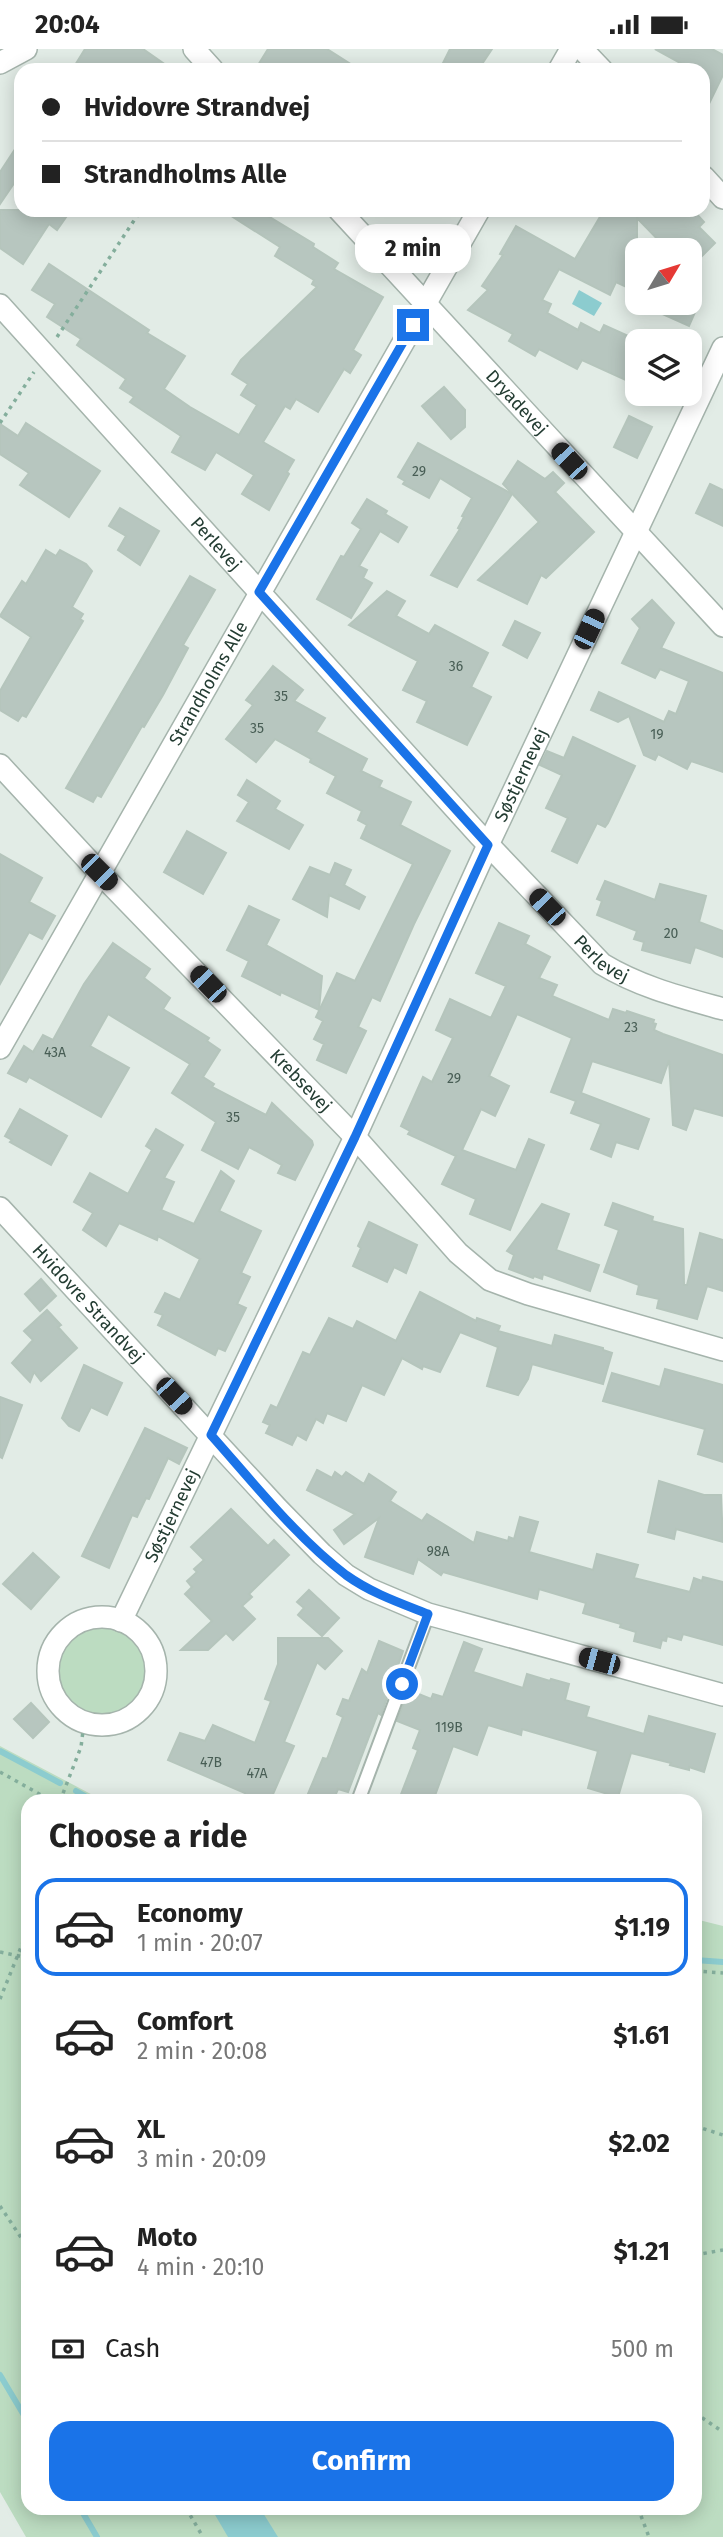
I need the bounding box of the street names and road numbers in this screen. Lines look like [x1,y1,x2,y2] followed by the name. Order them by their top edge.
[481,365,552,440] street label: Dryadevej
[186,512,246,575] street label: Perlevej
[164,617,253,749] street label: Strandholms Alle
[490,725,553,825] street label: Søstjernevej
[569,930,632,988] street label: Perlevej
[265,1045,336,1117] street label: Krebsevej
[28,1239,149,1368] street label: Hvidovre Strandvej
[140,1465,204,1566] street label: Søstjernevej

